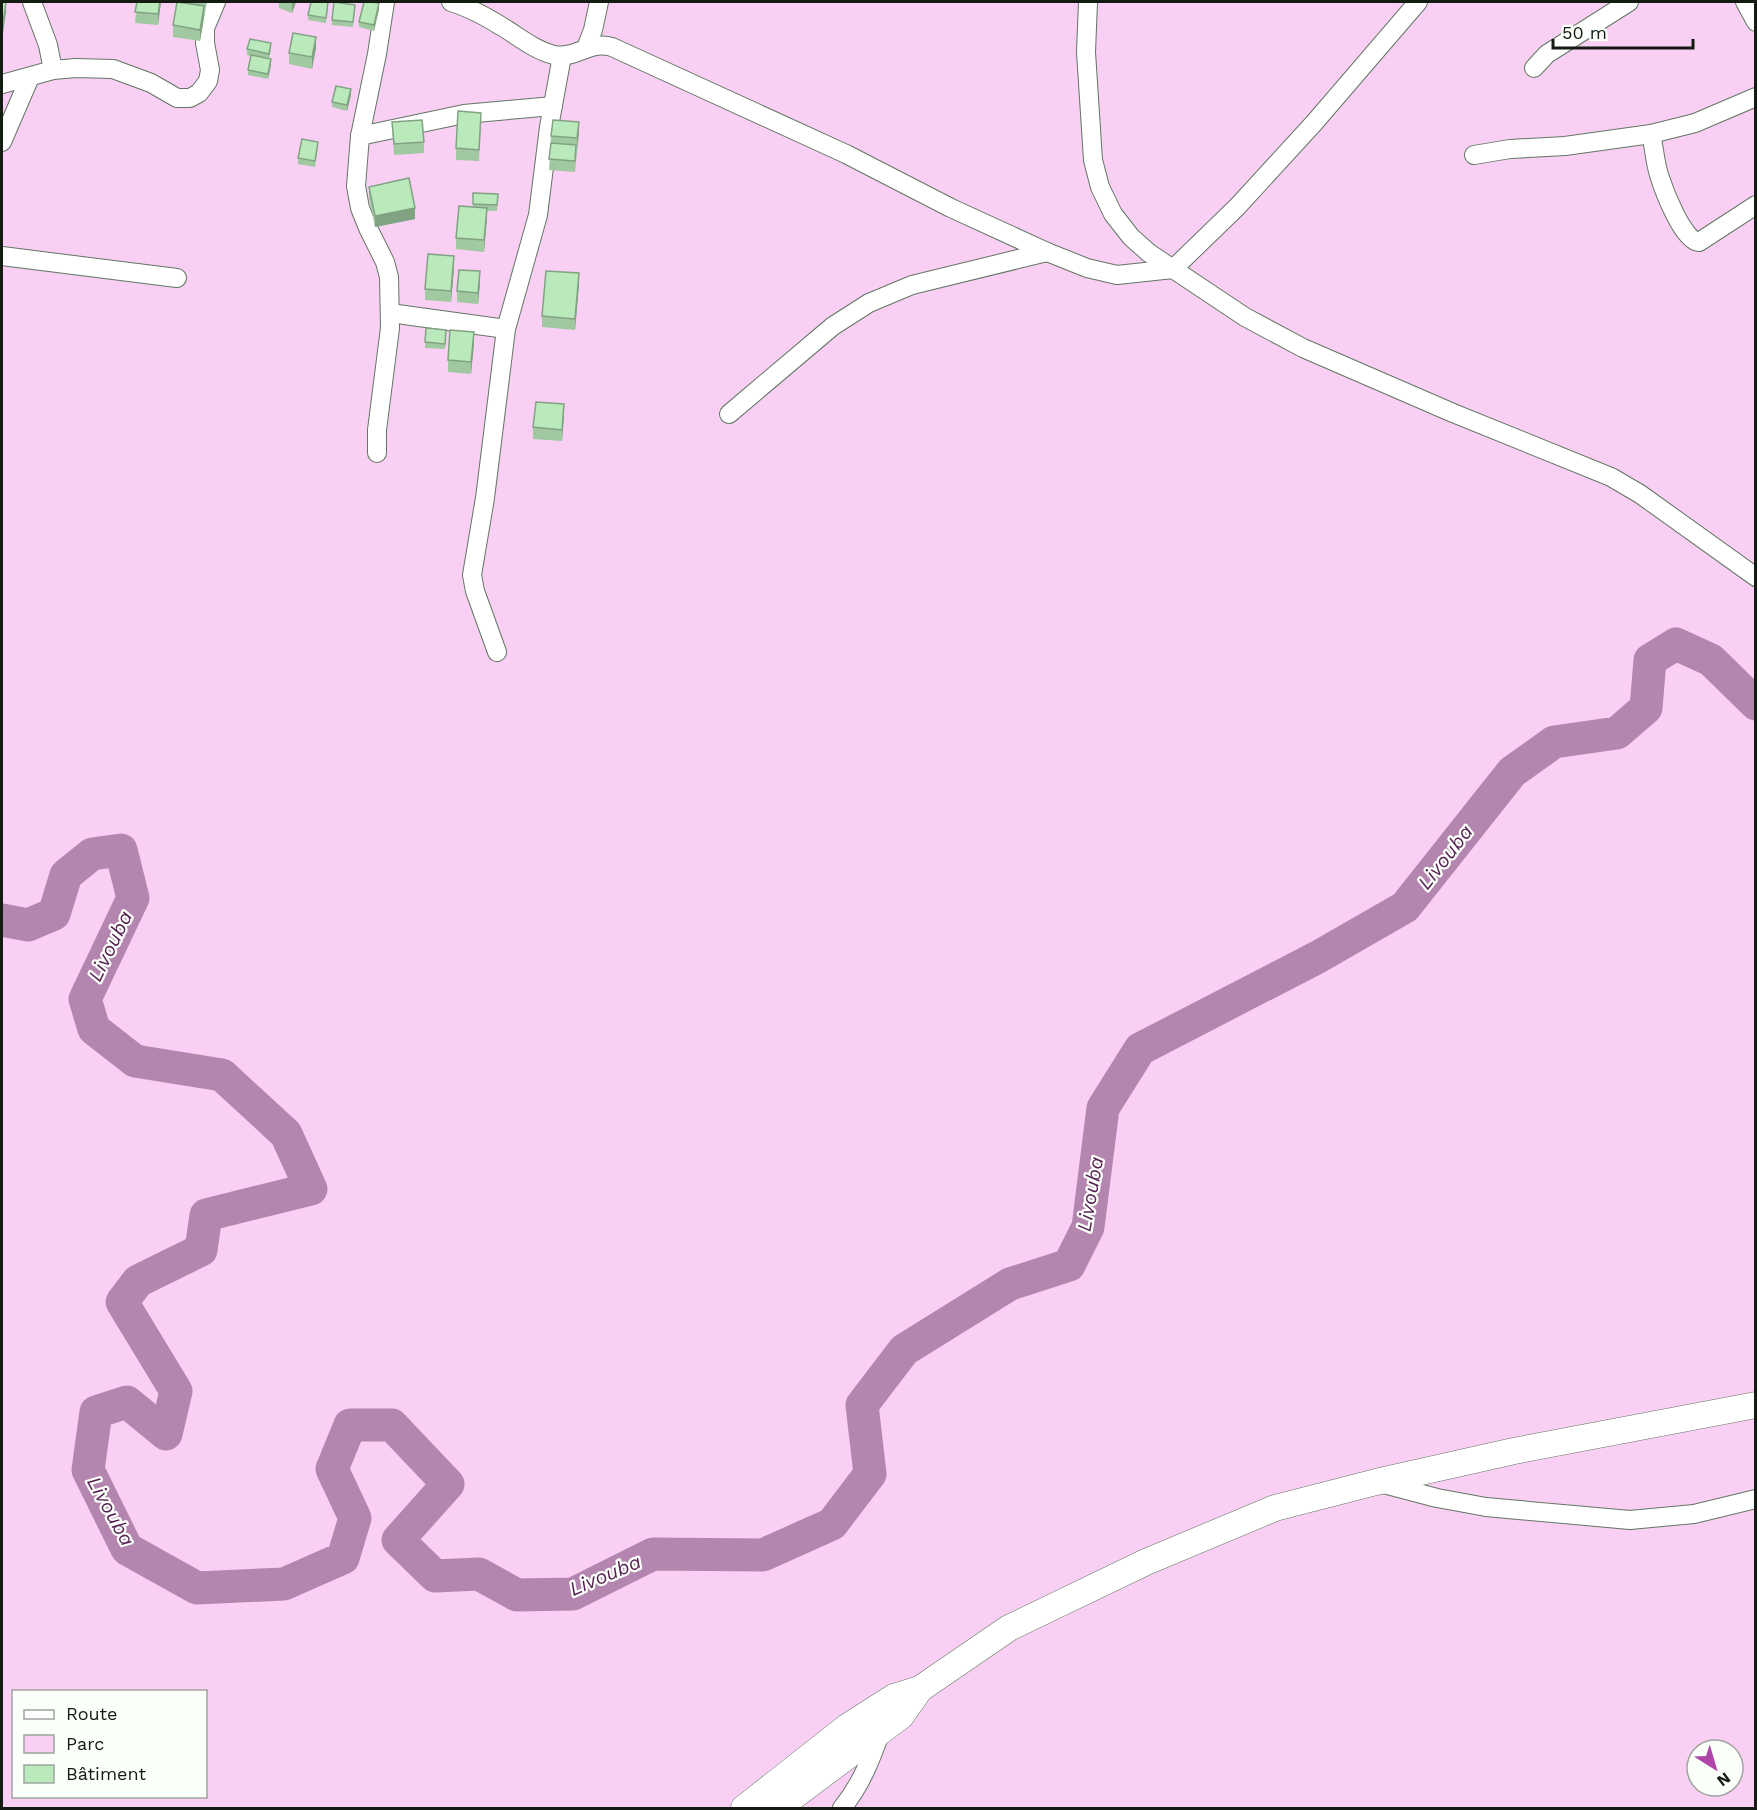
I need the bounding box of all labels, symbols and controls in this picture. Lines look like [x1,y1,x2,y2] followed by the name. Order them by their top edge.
[1553,12,1692,50] scale bar
[1562,22,1607,43] text: 50 m
[1412,820,1478,894] water label: Livouba
[83,907,137,985] water label: Livouba
[1072,1155,1108,1233] water label: Livouba
[82,1472,140,1550] water label: Livouba
[566,1549,644,1601] water label: Livouba
[12,1690,207,1798] legend
[66,1703,118,1724] text: Route
[66,1733,104,1754] text: Parc
[1685,1738,1745,1798] north arrow
[66,1763,146,1784] text: Bâtiment
[1713,1768,1734,1791] text: N

